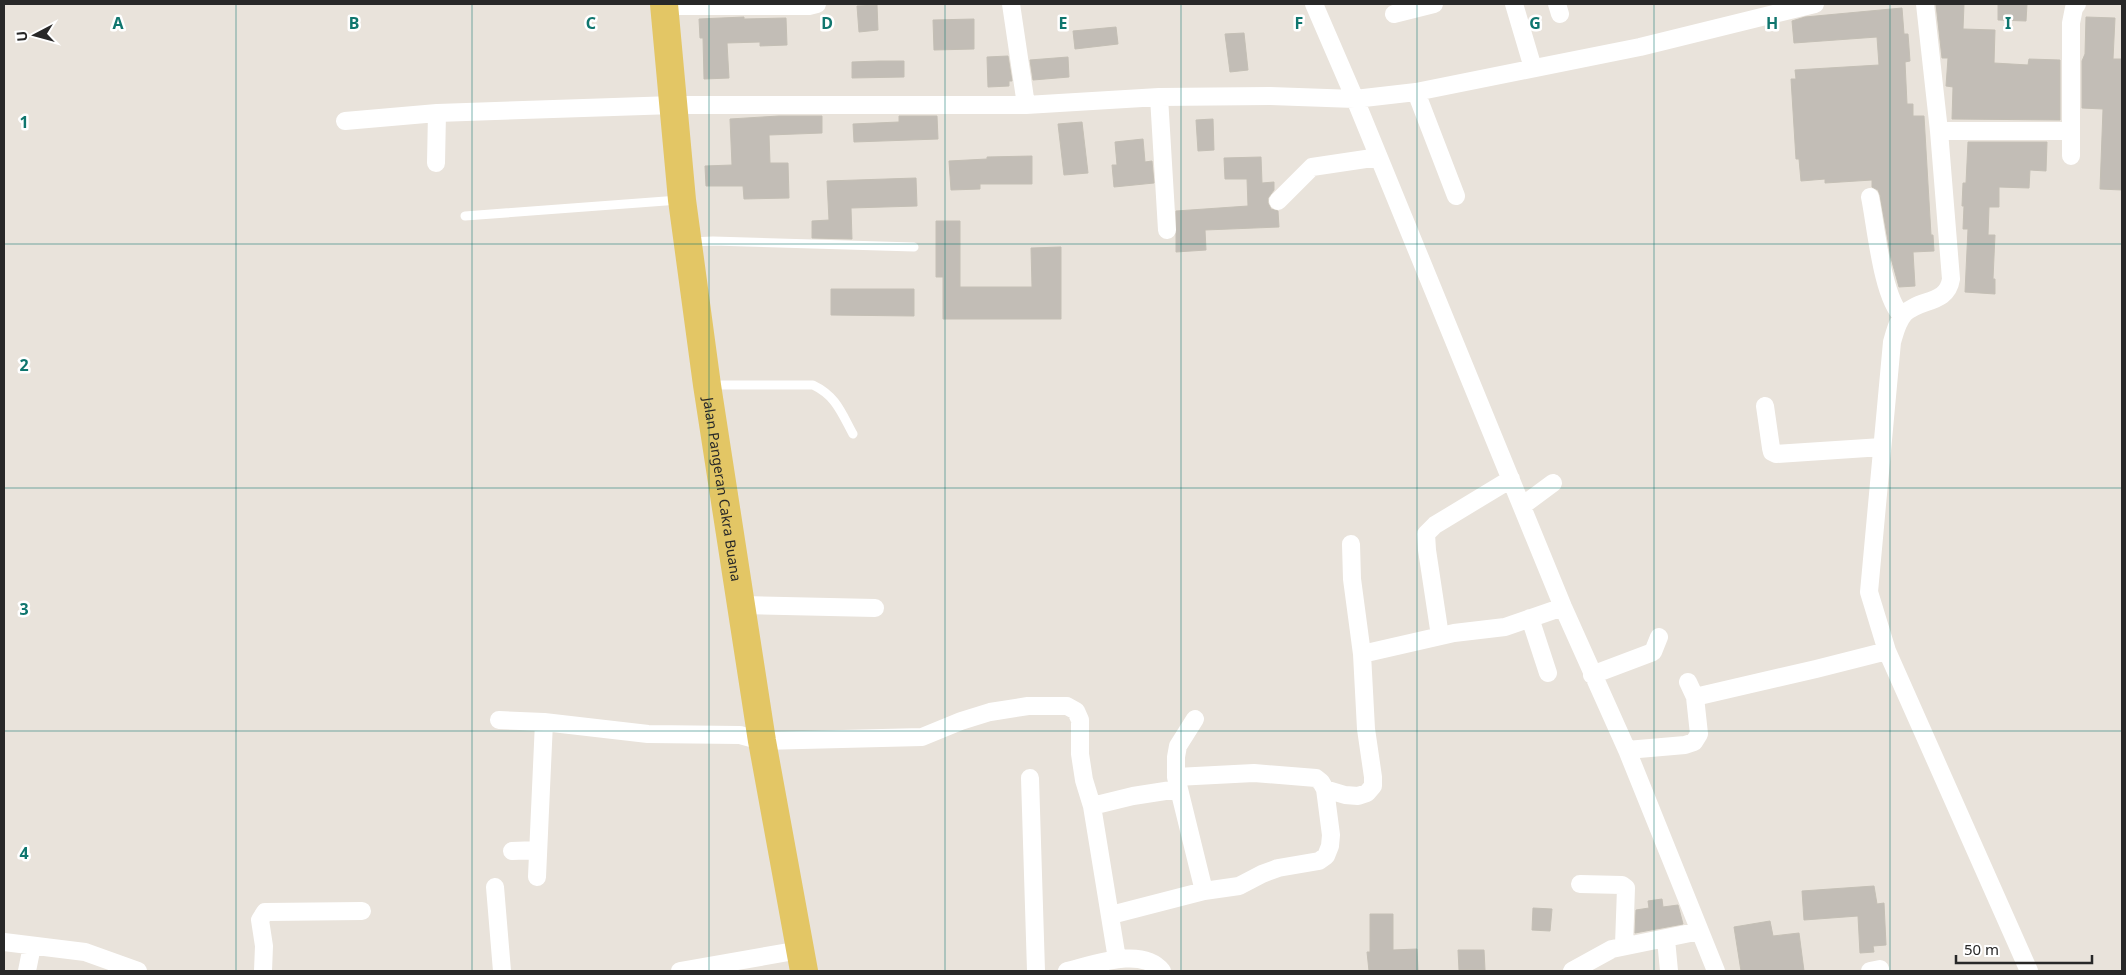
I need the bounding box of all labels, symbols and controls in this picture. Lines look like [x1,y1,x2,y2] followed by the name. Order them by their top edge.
[10,10,60,60] north arrow
[112,12,124,34] text: A
[349,12,359,34] text: B
[586,12,596,34] text: C
[821,12,833,34] text: D
[1059,12,1068,34] text: E
[1295,12,1303,34] text: F
[1529,12,1541,34] text: G
[1766,12,1778,34] text: H
[2005,12,2011,34] text: I
[12,30,32,43] text: U
[19,111,29,133] text: 1
[19,354,29,376] text: 2
[699,394,747,583] street label: Jalan Pangeran Cakra Buana
[19,598,29,620] text: 3
[19,842,29,864] text: 4
[1956,932,2092,964] scale bar
[1964,939,1999,959] text: 50 m

